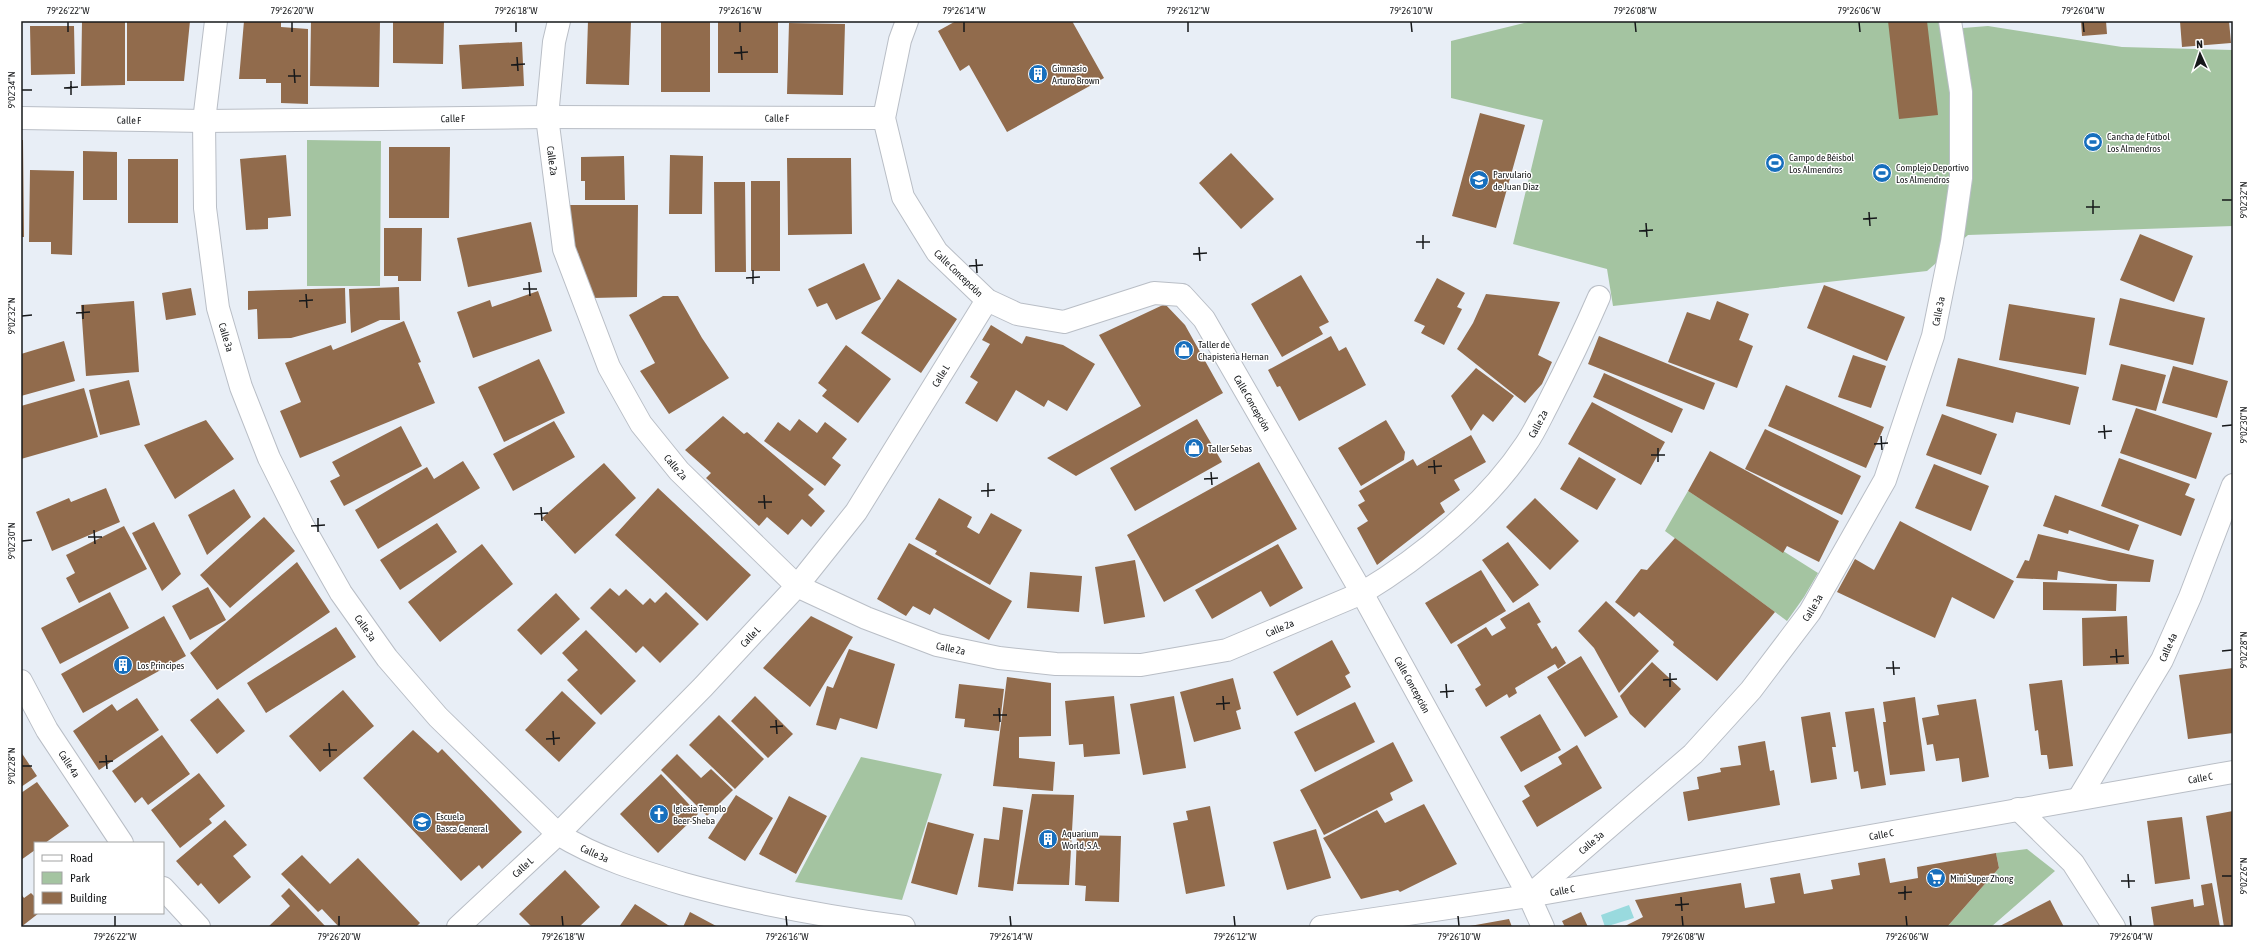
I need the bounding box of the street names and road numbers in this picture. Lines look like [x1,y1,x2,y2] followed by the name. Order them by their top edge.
[441,112,465,124] street label: Calle F
[765,112,789,123] street label: Calle F
[117,114,141,125] street label: Calle F
[545,145,560,176] street label: Calle 2a
[932,247,985,299] street label: Calle Concepción
[1930,295,1946,327] street label: Calle 3a
[217,321,236,353] street label: Calle 3a
[929,362,951,389] street label: Calle L
[1232,373,1273,433] street label: Calle Concepción
[1526,408,1550,440] street label: Calle 2a
[662,452,690,482] street label: Calle 2a
[1800,592,1825,623] street label: Calle 3a
[353,613,379,643] street label: Calle 3a
[1264,617,1296,639] street label: Calle 2a
[738,624,762,649] street label: Calle L
[2157,631,2179,663] street label: Calle 4a
[935,639,967,656] street label: Calle 2a
[1393,654,1433,715] street label: Calle Concepción
[57,748,82,779] street label: Calle 4a
[2187,770,2214,785] street label: Calle C
[1868,826,1895,842] street label: Calle C
[1576,828,1606,856] street label: Calle 3a
[579,842,611,864] street label: Calle 3a
[510,855,535,879] street label: Calle L
[1549,883,1576,898] street label: Calle C

